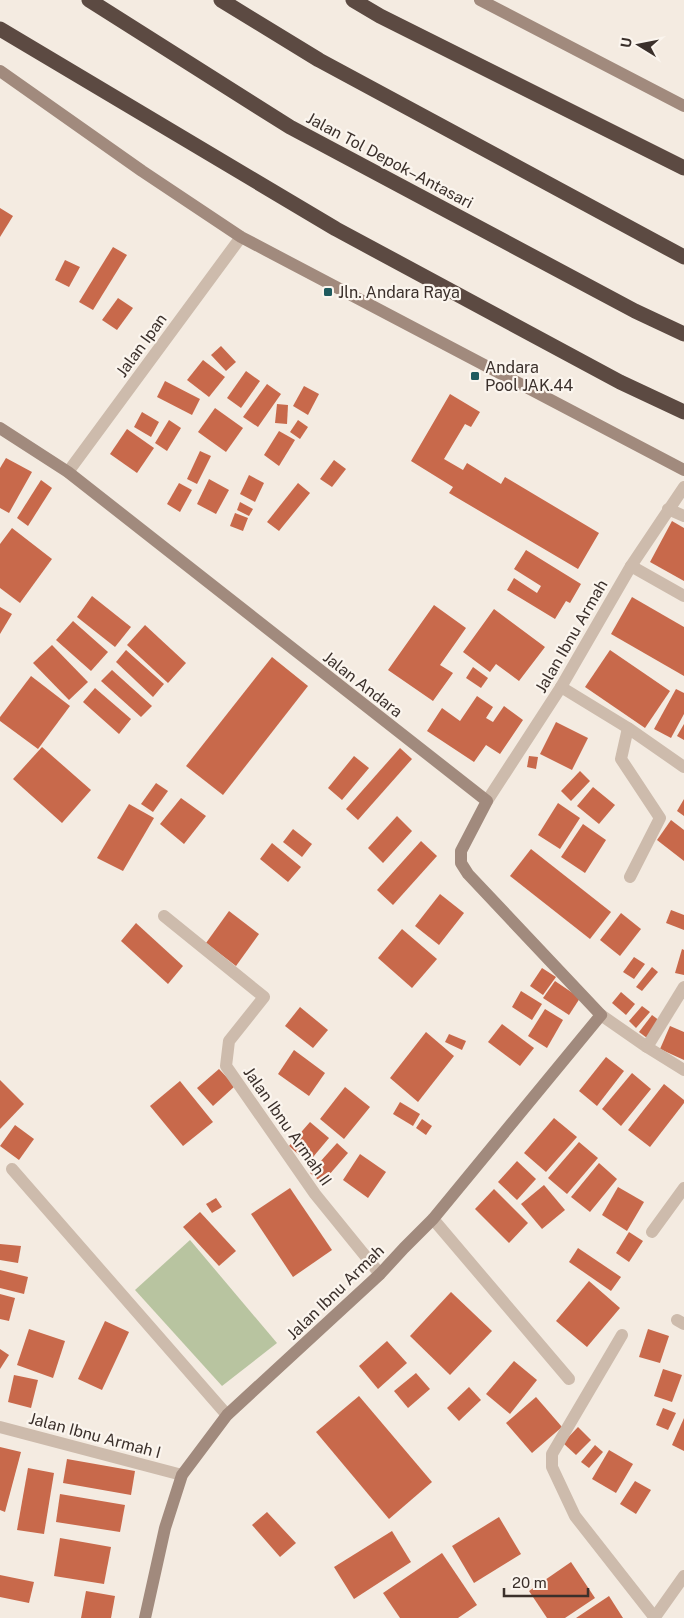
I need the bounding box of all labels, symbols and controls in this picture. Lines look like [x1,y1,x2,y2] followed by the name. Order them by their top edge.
[614,20,664,70] north arrow
[617,36,635,49] text: U
[303,108,476,213] street label: Jalan Tol Depok–Antasari
[338,283,460,302] place label: Jln. Andara Raya
[322,286,334,298] marker: Jln. Andara Raya
[112,310,171,381] street label: Jalan Ipan
[485,358,573,395] place label: Andara Pool JAK.44
[469,370,481,382] marker: Andara Pool JAK.44
[531,576,612,696] street label: Jalan Ibnu Armah
[319,647,406,721] street label: Jalan Andara
[239,1063,336,1189] street label: Jalan Ibnu Armah II
[283,1241,388,1344] street label: Jalan Ibnu Armah
[27,1409,163,1462] street label: Jalan Ibnu Armah I
[504,1566,588,1598] scale bar
[512,1574,547,1591] text: 20 m

